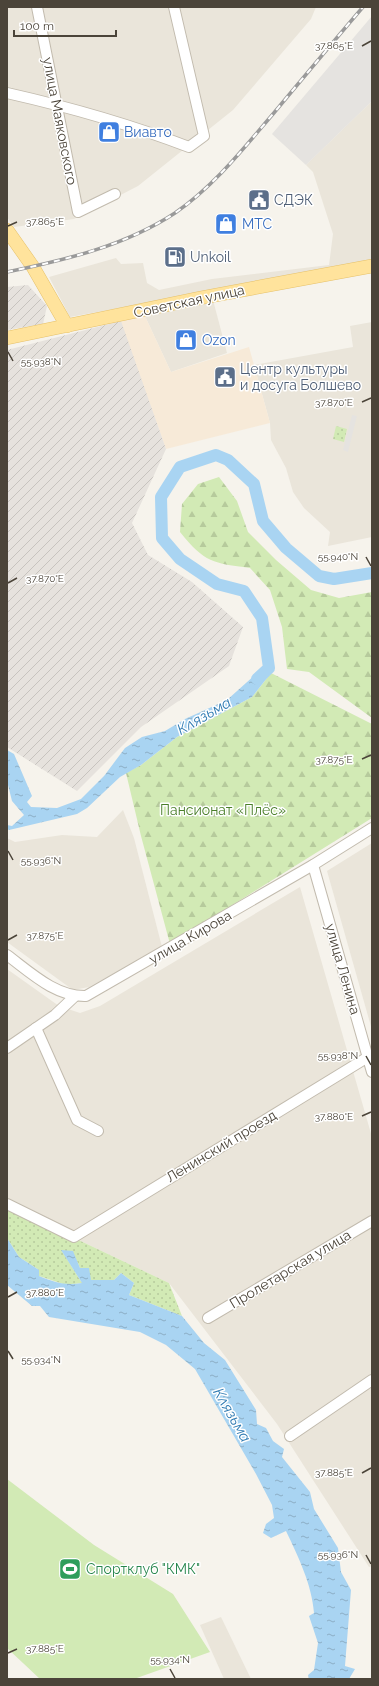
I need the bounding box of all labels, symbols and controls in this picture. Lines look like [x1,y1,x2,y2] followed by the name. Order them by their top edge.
[14,12,116,38] scale bar
[20,19,54,33] text: 100 m
[315,40,353,51] text: 37.865°E
[40,56,80,186] street label: улица Маяковского
[96,119,122,145] shop icon: Виавто
[124,124,172,140] place label: Виавто
[246,187,272,213] public building icon: СДЭК
[274,192,313,208] place label: СДЭК
[213,211,239,237] shop icon: МТС
[26,216,64,227] text: 37.865°E
[242,216,272,232] place label: МТС
[162,244,188,270] fuel station icon: Unkoil
[190,249,231,265] place label: Unkoil
[132,281,246,321] street label: Советская улица
[173,327,199,353] shop icon: Ozon
[202,332,236,348] place label: Ozon
[21,356,61,367] text: 55.938°N
[240,361,361,393] place label: Центр культуры и досуга Болшево
[212,364,238,390] public building icon: Центр культуры и досуга Болшево
[315,397,353,408] text: 37.870°E
[318,551,358,562] text: 55.940°N
[26,573,64,584] text: 37.870°E
[174,693,234,739] water label: Клязьма
[315,754,353,765] text: 37.875°E
[160,802,286,818] park label: Пансионат «Плёс»
[21,855,61,866] text: 55.936°N
[146,907,234,967] street label: улица Кирова
[322,922,364,1016] street label: улица Ленина
[26,930,64,941] text: 37.875°E
[318,1050,358,1061] text: 55.938°N
[163,1107,279,1185] street label: Ленинский проезд
[315,1111,353,1122] text: 37.880°E
[226,1226,354,1312] street label: Пролетарская улица
[26,1287,64,1298] text: 37.880°E
[21,1354,61,1365] text: 55.934°N
[209,1385,255,1445] water label: Клязьма
[315,1467,353,1478] text: 37.885°E
[318,1549,358,1560] text: 55.936°N
[57,1556,83,1582] sports icon: Спортклуб "КМК"
[86,1561,200,1577] place label: Спортклуб "КМК"
[26,1643,64,1654] text: 37.885°E
[150,1654,190,1665] text: 55.934°N

